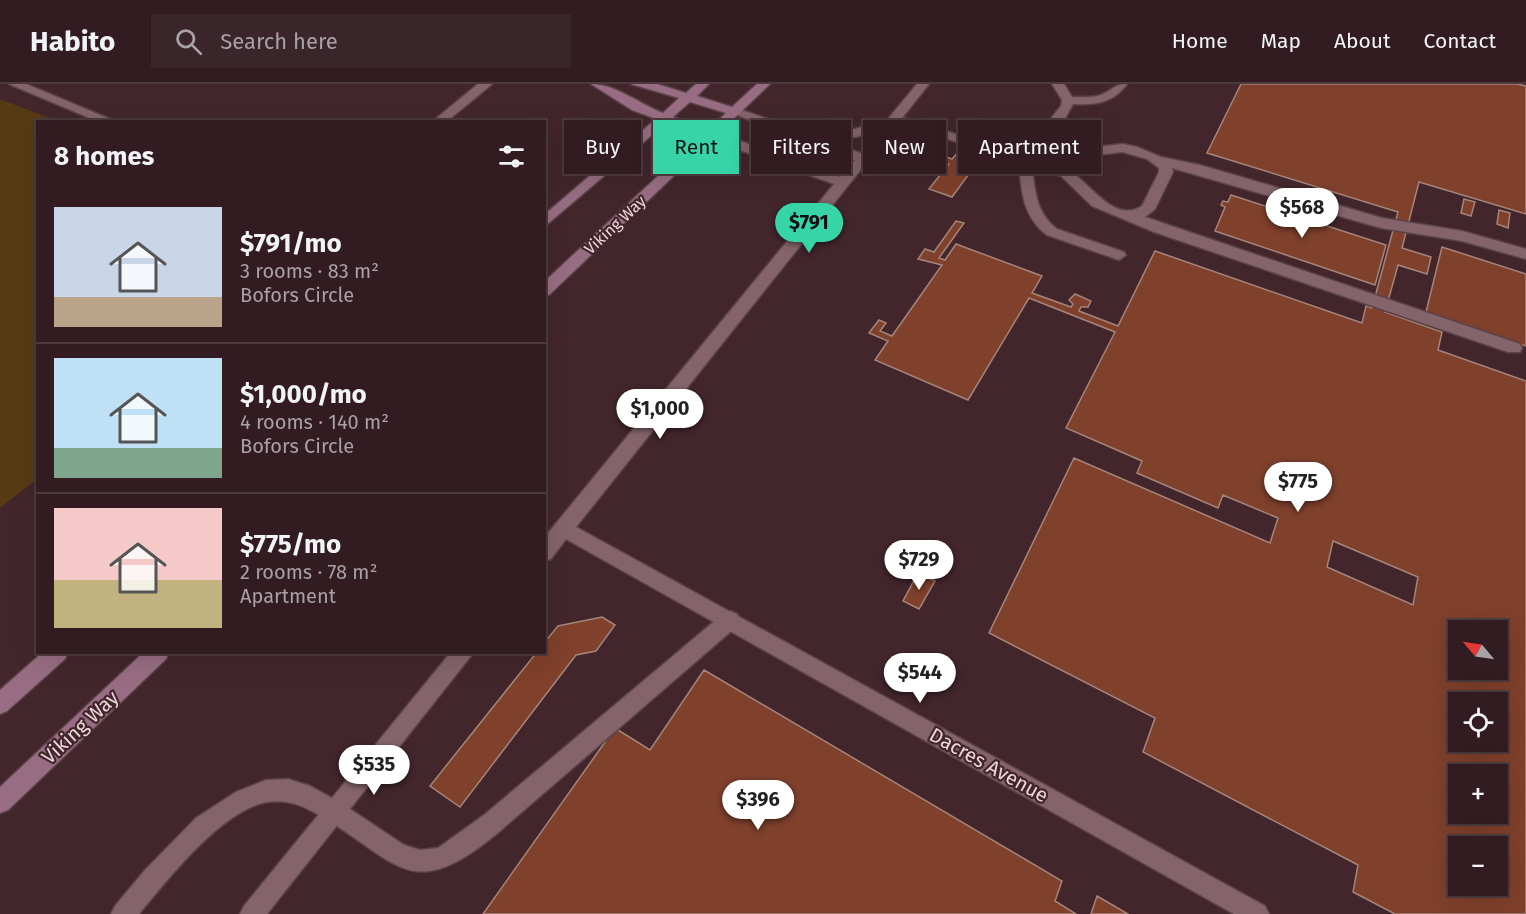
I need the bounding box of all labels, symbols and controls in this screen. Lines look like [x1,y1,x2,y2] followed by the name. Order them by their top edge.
[151,14,571,68] search box
[30,25,115,58] text: Habito
[172,25,205,58] icon: search
[220,28,338,55] text: Search here
[1172,28,1228,54] text: Home
[1261,28,1301,54] text: Map
[1334,28,1391,54] text: About
[1424,28,1496,54] text: Contact
[564,120,641,174] chip: Buy
[653,120,739,174] chip: Rent
[751,120,851,174] chip: Filters
[863,120,946,174] chip: New
[958,120,1101,174] chip: Apartment
[495,140,528,173] icon: filters
[54,141,154,172] text: 8 homes
[1266,188,1338,239] pin: $568
[580,192,650,258] street label: Viking Way
[1280,195,1324,219] text: $568
[773,203,845,254] pin: $791
[789,210,829,234] text: $791
[240,228,342,259] text: $791/mo
[102,231,174,303] icon: home
[240,259,379,283] text: 3 rooms · 83 m²
[240,283,354,307] text: Bofors Circle
[240,379,367,410] text: $1,000/mo
[102,382,174,454] icon: home
[611,389,709,440] pin: $1,000
[630,396,690,420] text: $1,000
[240,410,389,434] text: 4 rooms · 140 m²
[240,434,354,458] text: Bofors Circle
[1262,462,1334,513] pin: $775
[1278,469,1318,493] text: $775
[240,529,341,560] text: $775/mo
[102,532,174,604] icon: home
[883,540,955,591] pin: $729
[898,547,940,571] text: $729
[240,560,377,584] text: 2 rooms · 78 m²
[240,584,336,608] text: Apartment
[1448,620,1508,680] north arrow
[1448,620,1508,896] map controls
[884,653,956,704] pin: $544
[898,660,942,684] text: $544
[37,685,124,769] street label: Viking Way
[1448,692,1508,752] button: locate
[925,722,1053,808] street label: Dacres Avenue
[338,745,410,796] pin: $535
[353,752,395,776] text: $535
[1448,764,1508,824] button: +
[722,780,794,831] pin: $396
[736,787,780,811] text: $396
[1448,836,1508,896] button: −

